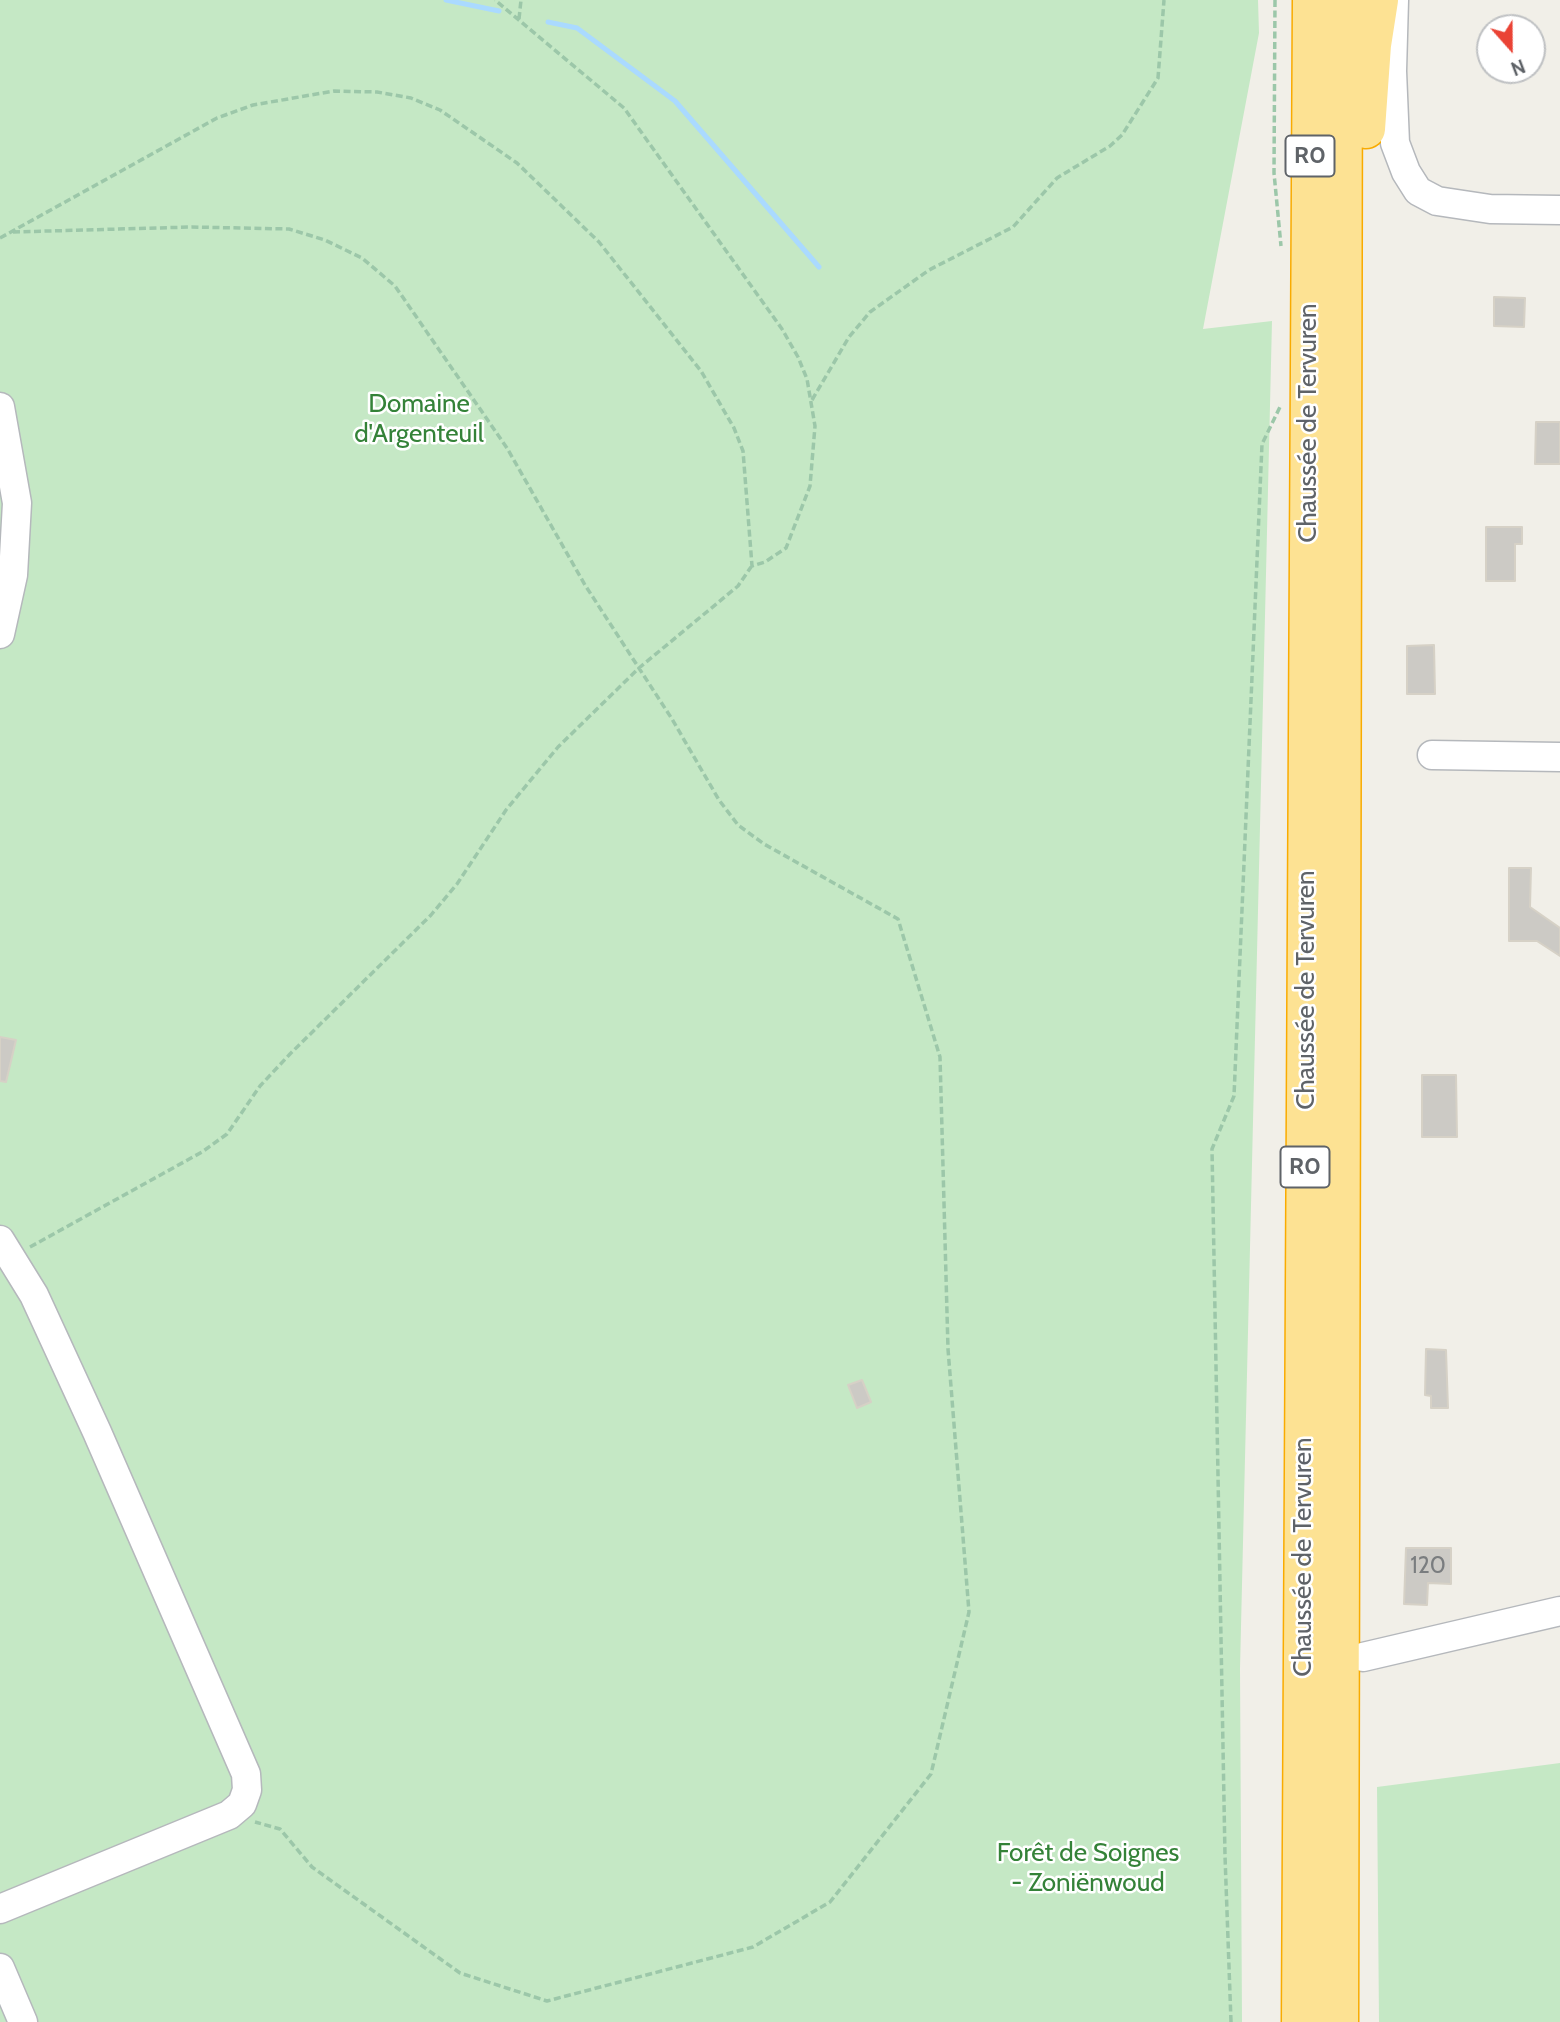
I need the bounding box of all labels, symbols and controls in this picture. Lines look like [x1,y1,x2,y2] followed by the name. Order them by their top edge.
[1476,14,1546,84] north arrow
[1508,54,1528,80] text: N
[1286,136,1334,176] road number: R0
[1292,303,1324,543] street label: Chaussée de Tervuren
[354,388,484,450] park label: Domaine d'Argenteuil
[1290,870,1322,1110] street label: Chaussée de Tervuren
[1280,1147,1330,1188] road number: R0
[1287,1437,1319,1677] street label: Chaussée de Tervuren
[1410,1552,1446,1580] house number: 120
[997,1837,1179,1898] park label: Forêt de Soignes - Zoniënwoud

